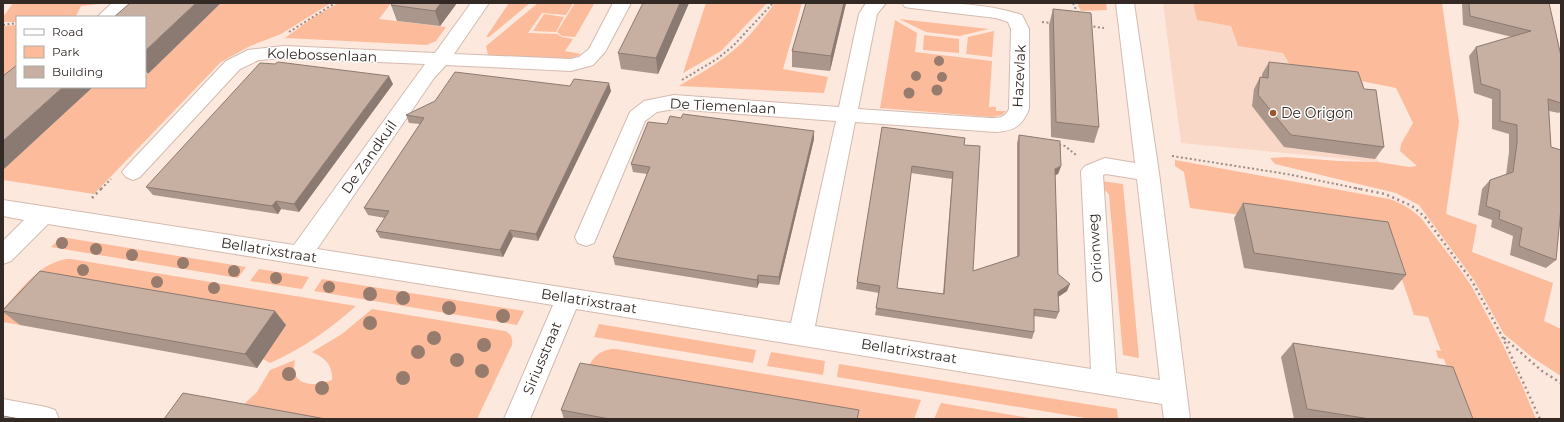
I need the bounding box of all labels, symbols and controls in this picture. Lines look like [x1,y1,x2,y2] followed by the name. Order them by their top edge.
[16,16,146,88] legend
[52,24,83,39] text: Road
[1008,43,1030,108] street label: Hazevlak
[52,44,80,59] text: Park
[267,44,377,66] street label: Kolebossenlaan
[52,64,103,79] text: Building
[669,94,777,118] street label: De Tiemenlaan
[1281,104,1354,122] place label: De Origon
[1268,108,1278,118] marker: De Origon
[337,117,401,197] street label: De Zandkuil
[1084,213,1106,283] street label: Orionweg
[220,234,319,267] street label: Bellatrixstraat
[540,285,639,318] street label: Bellatrixstraat
[519,318,566,397] street label: Siriusstraat
[860,335,959,368] street label: Bellatrixstraat

